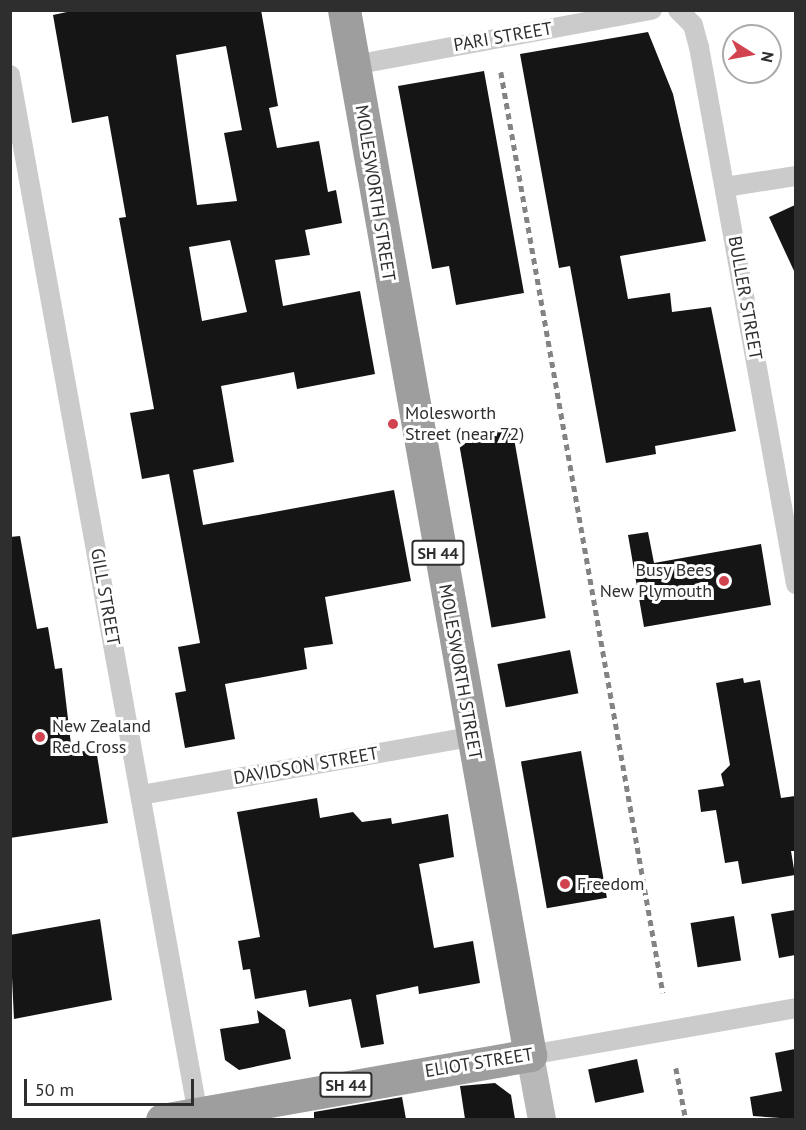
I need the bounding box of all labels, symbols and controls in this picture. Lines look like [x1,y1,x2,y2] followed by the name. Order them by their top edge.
[452,18,554,56] street label: PARI STREET
[722,24,782,84] north arrow
[757,50,779,64] text: N
[350,103,400,283] street label: MOLESWORTH STREET
[723,234,767,362] street label: BULLER STREET
[405,403,524,446] place label: Molesworth Street (near 72)
[386,417,400,431] marker: Molesworth Street (near 72)
[411,540,465,566] road number: SH 44
[86,546,124,648] street label: GILL STREET
[599,560,712,602] place label: Busy Bees New Plymouth
[717,574,731,588] marker: Busy Bees New Plymouth
[434,582,486,762] street label: MOLESWORTH STREET
[52,716,152,758] place label: New Zealand Red Cross
[33,730,47,744] marker: New Zealand Red Cross
[232,743,380,789] street label: DAVIDSON STREET
[577,873,644,895] place label: Freedom
[558,877,572,891] marker: Freedom
[423,1044,535,1082] street label: ELIOT STREET
[27,1067,196,1105] scale bar
[319,1072,373,1098] road number: SH 44
[35,1078,74,1101] text: 50 m

